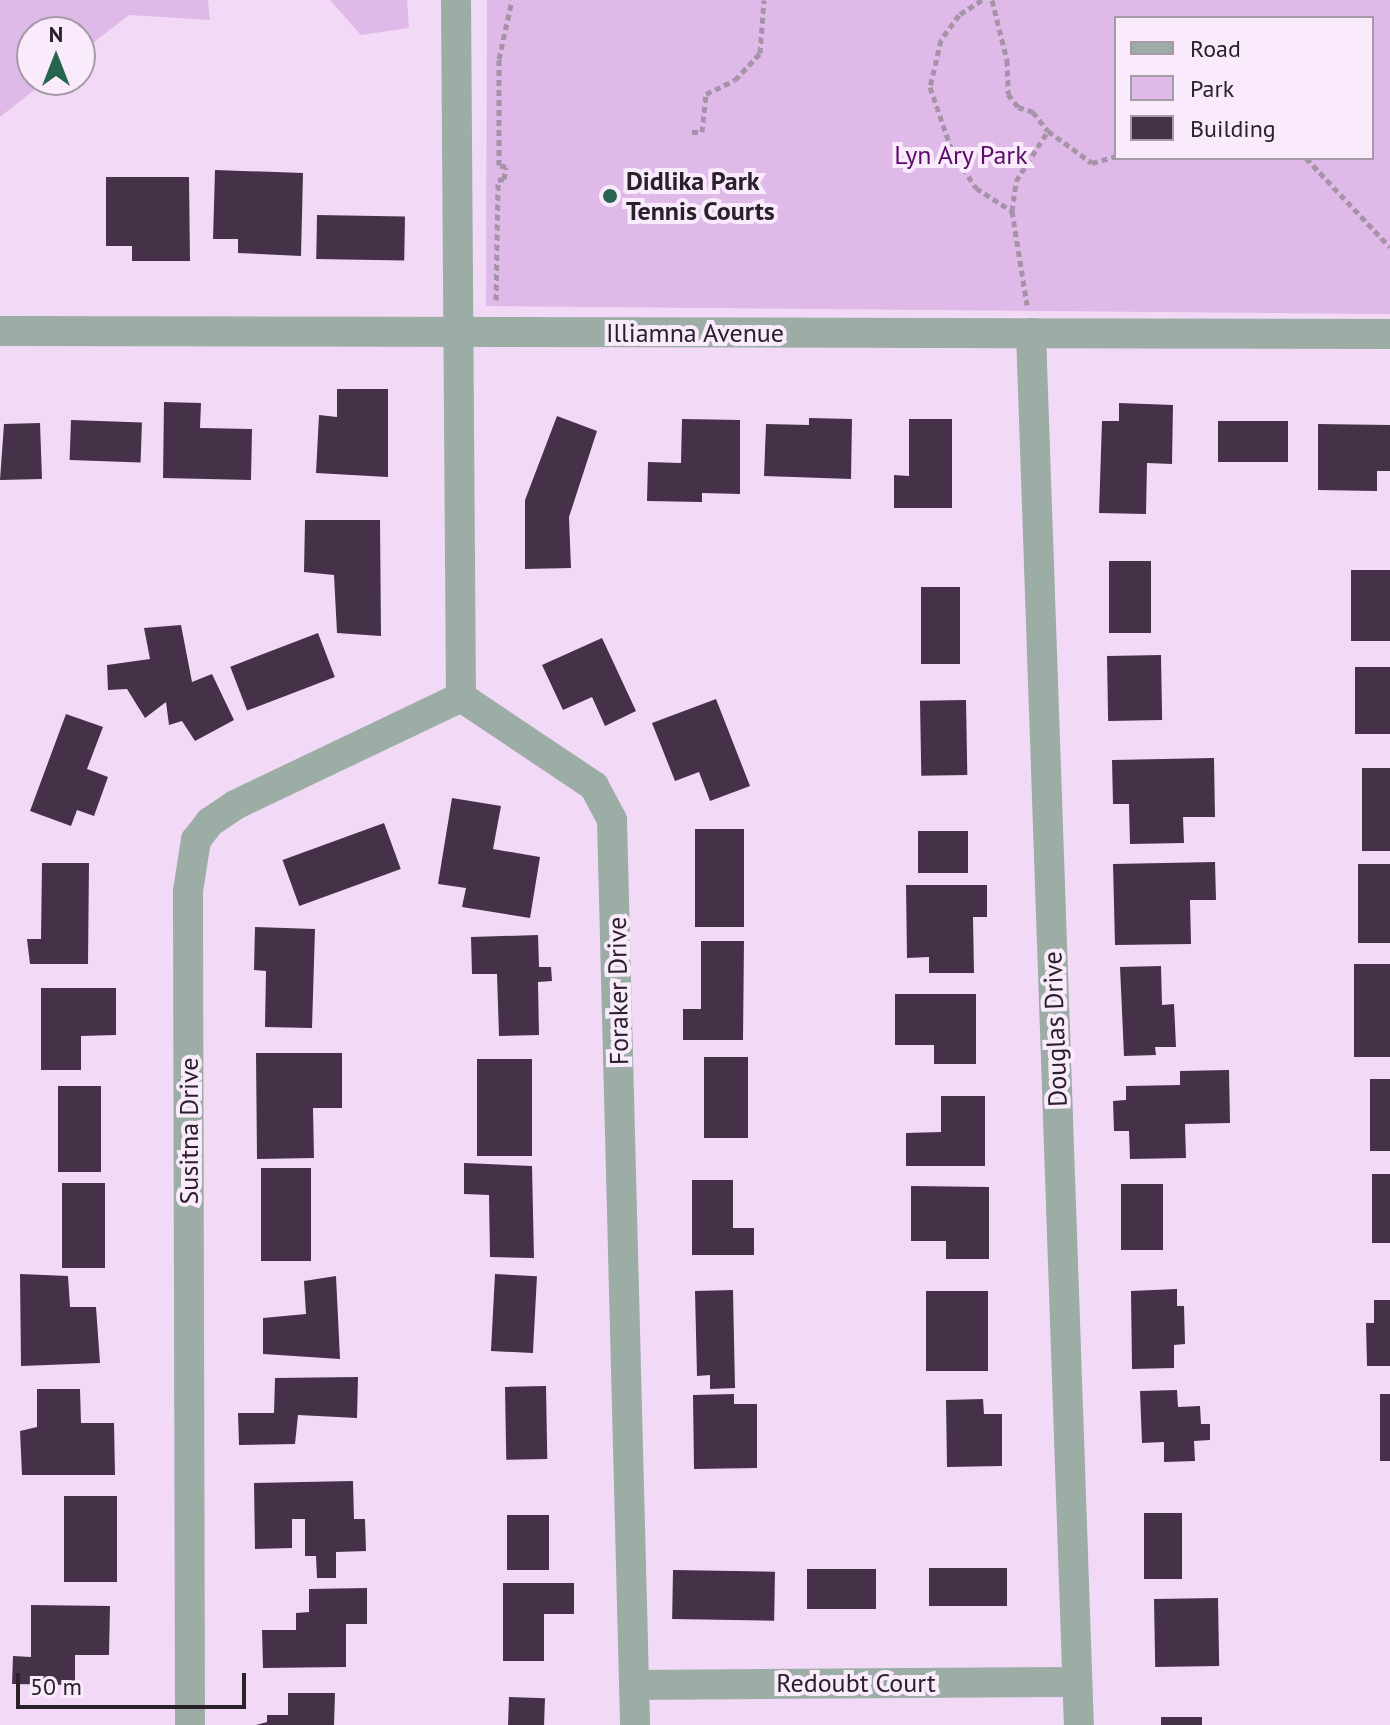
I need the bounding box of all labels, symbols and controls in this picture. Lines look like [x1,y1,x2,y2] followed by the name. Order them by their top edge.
[16,16,96,96] north arrow
[1114,16,1374,160] legend
[49,20,63,48] text: N
[1190,33,1241,64] text: Road
[1190,73,1234,104] text: Park
[1190,113,1276,144] text: Building
[893,139,1029,171] park label: Lyn Ary Park
[626,165,775,226] place label: Didlika Park Tennis Courts
[601,187,619,205] marker: Didlika Park Tennis Courts
[606,317,784,349] street label: Illiamna Avenue
[601,916,635,1066] street label: Foraker Drive
[1037,951,1073,1107] street label: Douglas Drive
[173,1058,205,1204] street label: Susitna Drive
[20,1657,250,1707] scale bar
[776,1667,936,1699] street label: Redoubt Court
[30,1671,82,1702] text: 50 m

